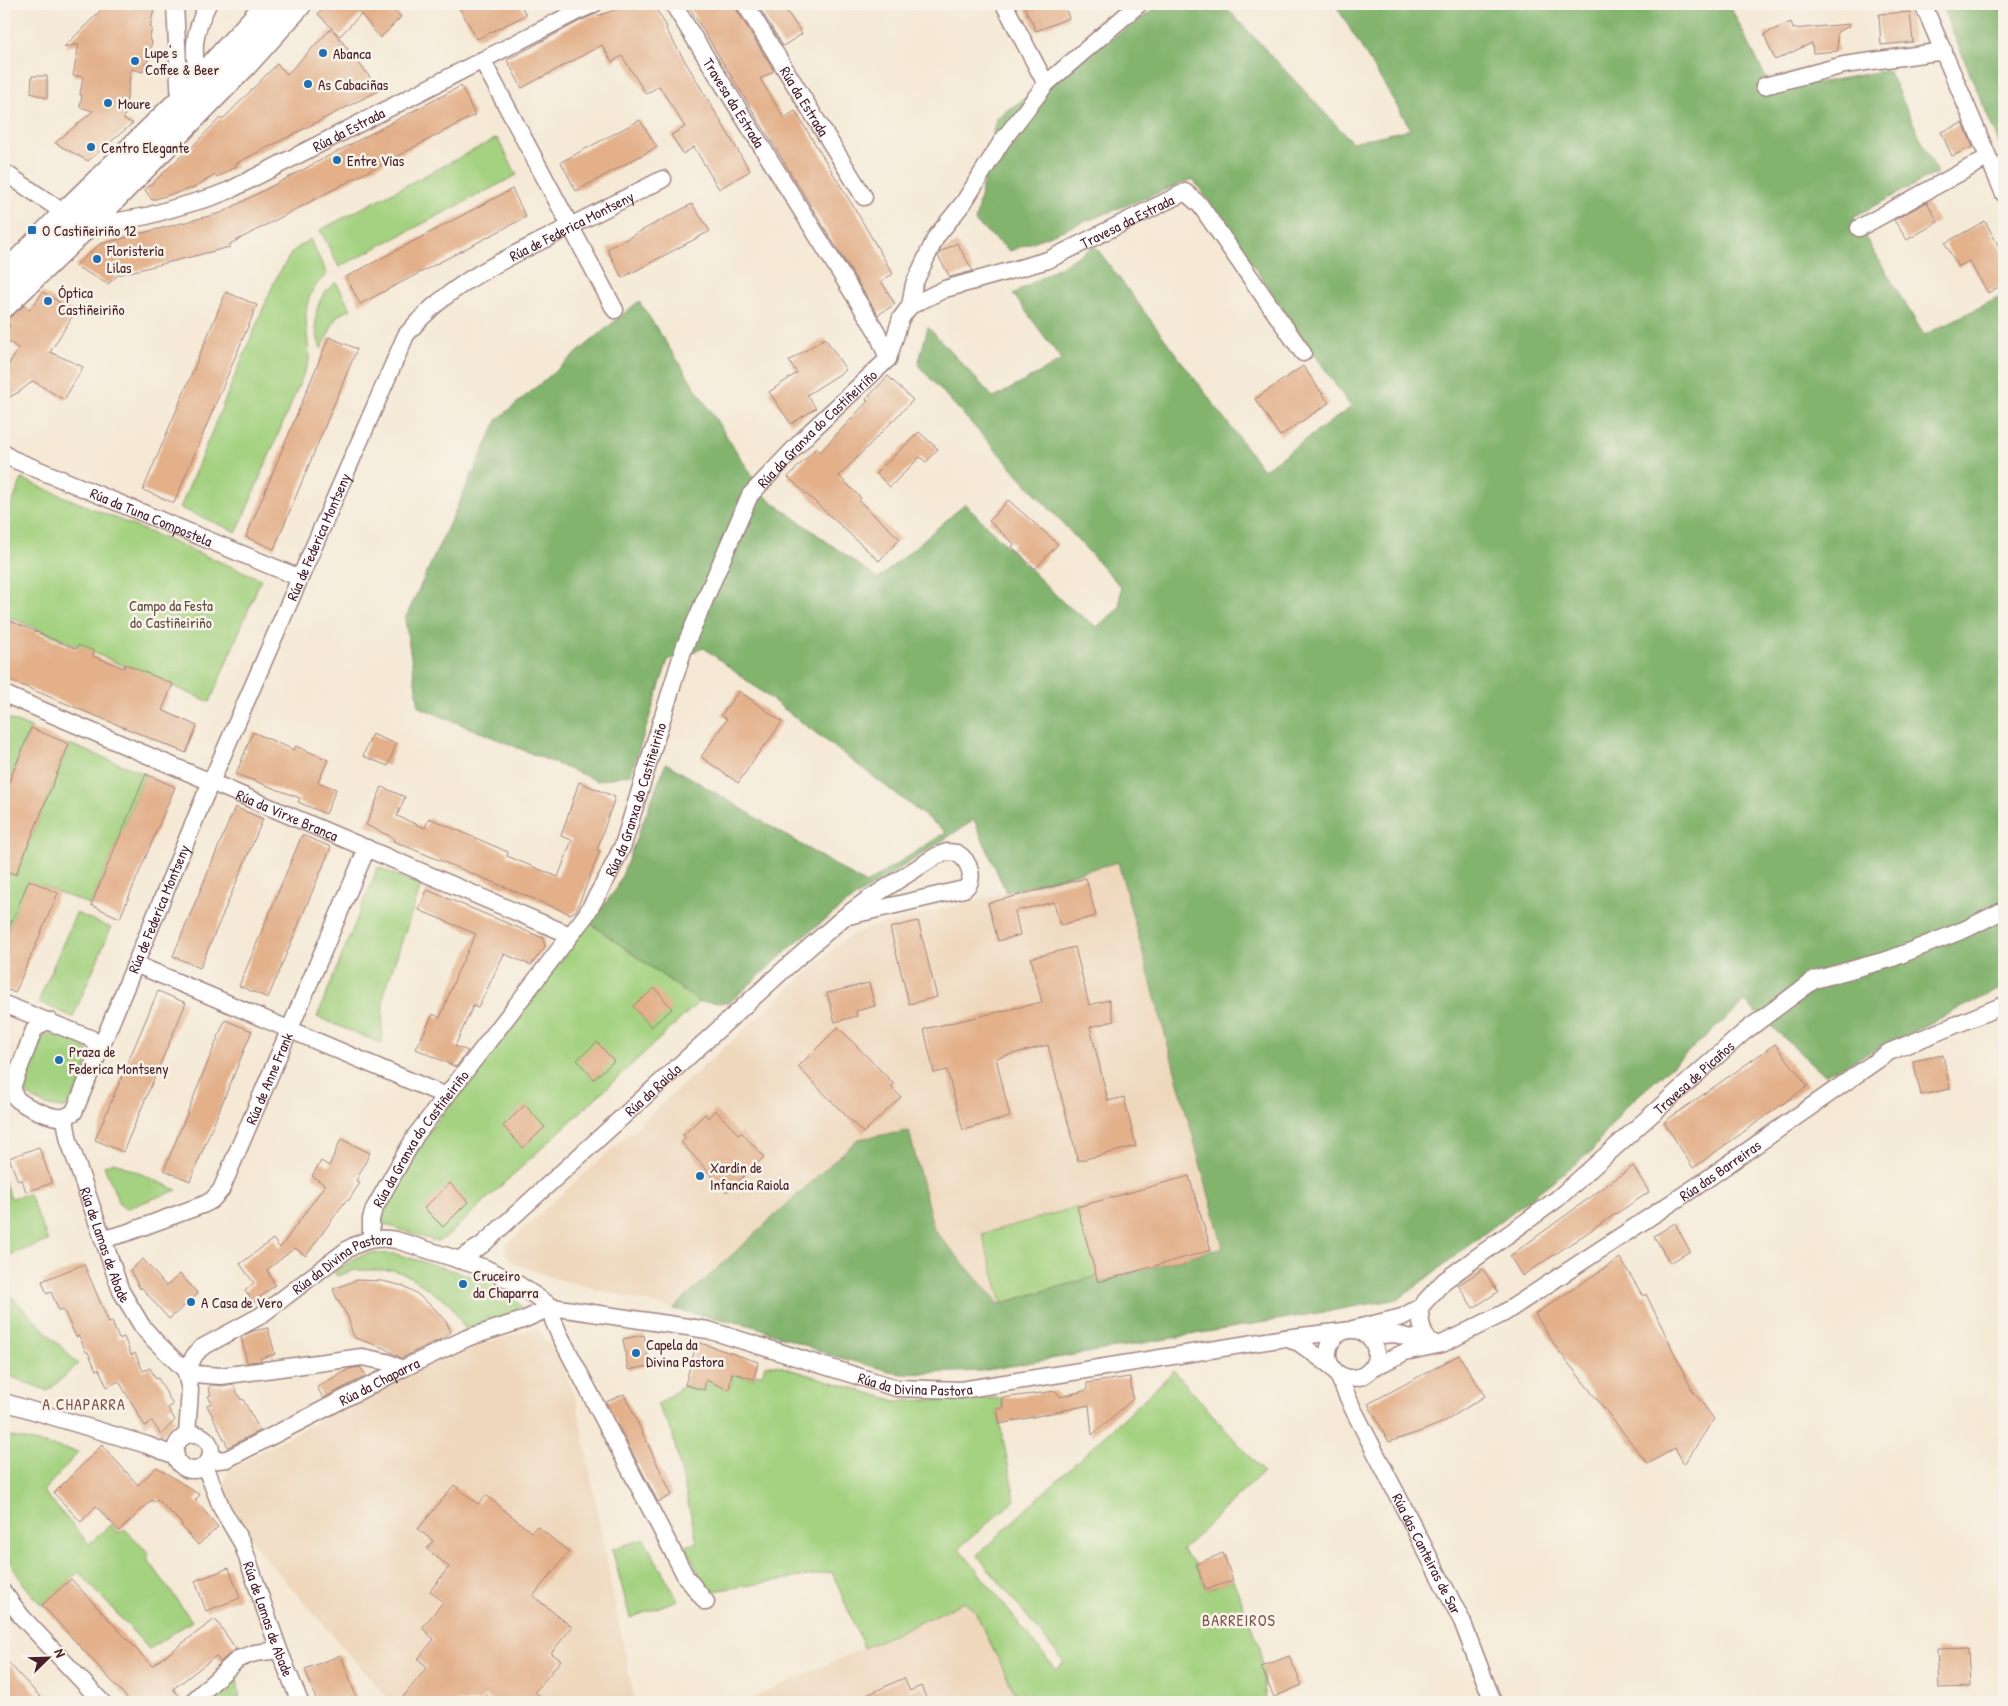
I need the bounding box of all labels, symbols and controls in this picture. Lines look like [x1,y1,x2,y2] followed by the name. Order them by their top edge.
[145,42,219,80] place label: Lupe's Coffee & Beer
[333,43,371,64] place label: Abanca
[317,47,329,59] marker: Abanca
[698,54,770,151] street label: Travesa da Estrada
[129,55,141,67] marker: Lupe's Coffee & Beer
[775,62,834,140] street label: Rúa da Estrada
[318,74,389,95] place label: As Cabaciñas
[302,78,314,90] marker: As Cabaciñas
[118,93,151,114] place label: Moure
[102,97,114,109] marker: Moure
[309,102,388,156] street label: Rúa da Estrada
[101,137,189,158] place label: Centro Elegante
[85,141,97,153] marker: Centro Elegante
[347,150,404,171] place label: Entre Vías
[331,154,343,166] marker: Entre Vías
[505,185,637,266] street label: Rúa de Federica Montseny
[1077,189,1177,253] street label: Travesa da Estrada
[42,220,136,241] place label: O Castiñeiriño 12
[26,224,38,236] marker: O Castiñeiriño 12
[106,240,164,278] place label: Floristería Lilas
[91,253,103,265] marker: Floristería Lilas
[58,282,124,320] place label: Óptica Castiñeiriño
[42,295,54,307] marker: Óptica Castiñeiriño
[752,364,881,492] street label: Rúa da Granxa do Castiñeiriño
[281,470,355,604] street label: Rúa de Federica Montseny
[87,482,216,551] street label: Rúa da Tuna Compostela
[129,595,213,633] park label: Campo da Festa do Castiñeiriño
[599,720,671,880] street label: Rúa da Granxa do Castiñeiriño
[233,784,342,846] street label: Rúa da Virxe Branca
[122,841,194,976] street label: Rúa de Federica Montseny
[240,1029,298,1127] street label: Rúa de Anne Frank
[1648,1035,1739,1119] street label: Travesa de Picaños
[68,1041,168,1079] place label: Praza de Federica Montseny
[53,1054,65,1066] marker: Praza de Federica Montseny
[620,1058,685,1121] street label: Rúa da Raiola
[367,1065,473,1211] street label: Rúa da Granxa do Castiñeiriño
[1675,1134,1765,1205] street label: Rúa das Barreiras
[710,1157,789,1195] place label: Xardín de Infancia Raiola
[694,1170,706,1182] marker: Xardín de Infancia Raiola
[75,1184,136,1306] street label: Rúa de Lamas de Abade
[287,1228,394,1299] street label: Rúa da Divina Pastora
[473,1265,538,1303] place label: Cruceiro da Chaparra
[457,1278,469,1290] marker: Cruceiro da Chaparra
[201,1292,282,1313] place label: A Casa de Vero
[185,1296,197,1308] marker: A Casa de Vero
[646,1334,724,1372] place label: Capela da Divina Pastora
[630,1347,642,1359] marker: Capela da Divina Pastora
[335,1352,423,1410] street label: Rúa da Chaparra
[856,1367,974,1400] street label: Rúa da Divina Pastora
[42,1393,126,1415] district label: A CHAPARRA
[1388,1490,1467,1618] street label: Rúa das Canteiras de Sar
[239,1558,299,1679] street label: Rúa de Lamas de Abade
[1202,1609,1276,1631] district label: BARREIROS
[22,1634,72,1684] north arrow
[50,1646,71,1660] text: N

